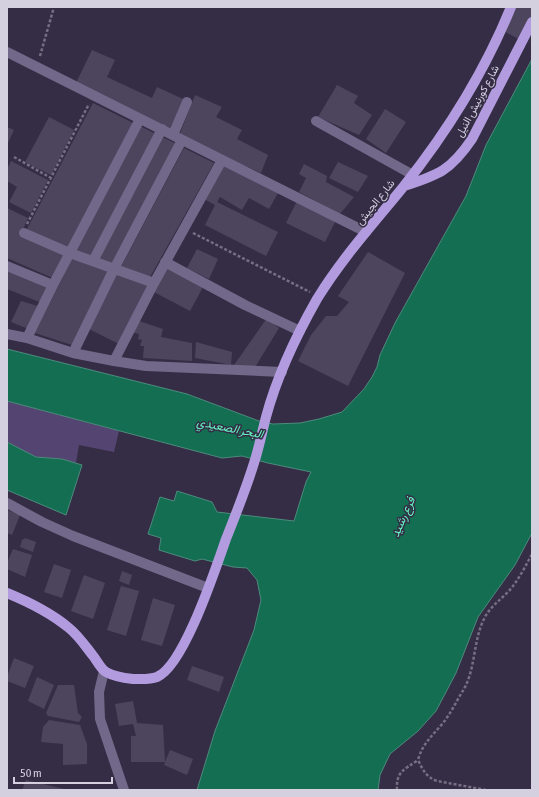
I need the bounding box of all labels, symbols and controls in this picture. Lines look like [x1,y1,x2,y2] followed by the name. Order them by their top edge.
[453,63,503,140] street label: شارع كورنيش النيل
[353,177,399,228] street label: شارع الجيش
[195,415,266,444] water label: البحر الصعيدي
[388,494,420,540] water label: فرع رشيد
[14,759,112,785] scale bar
[20,766,42,780] text: 50 m

